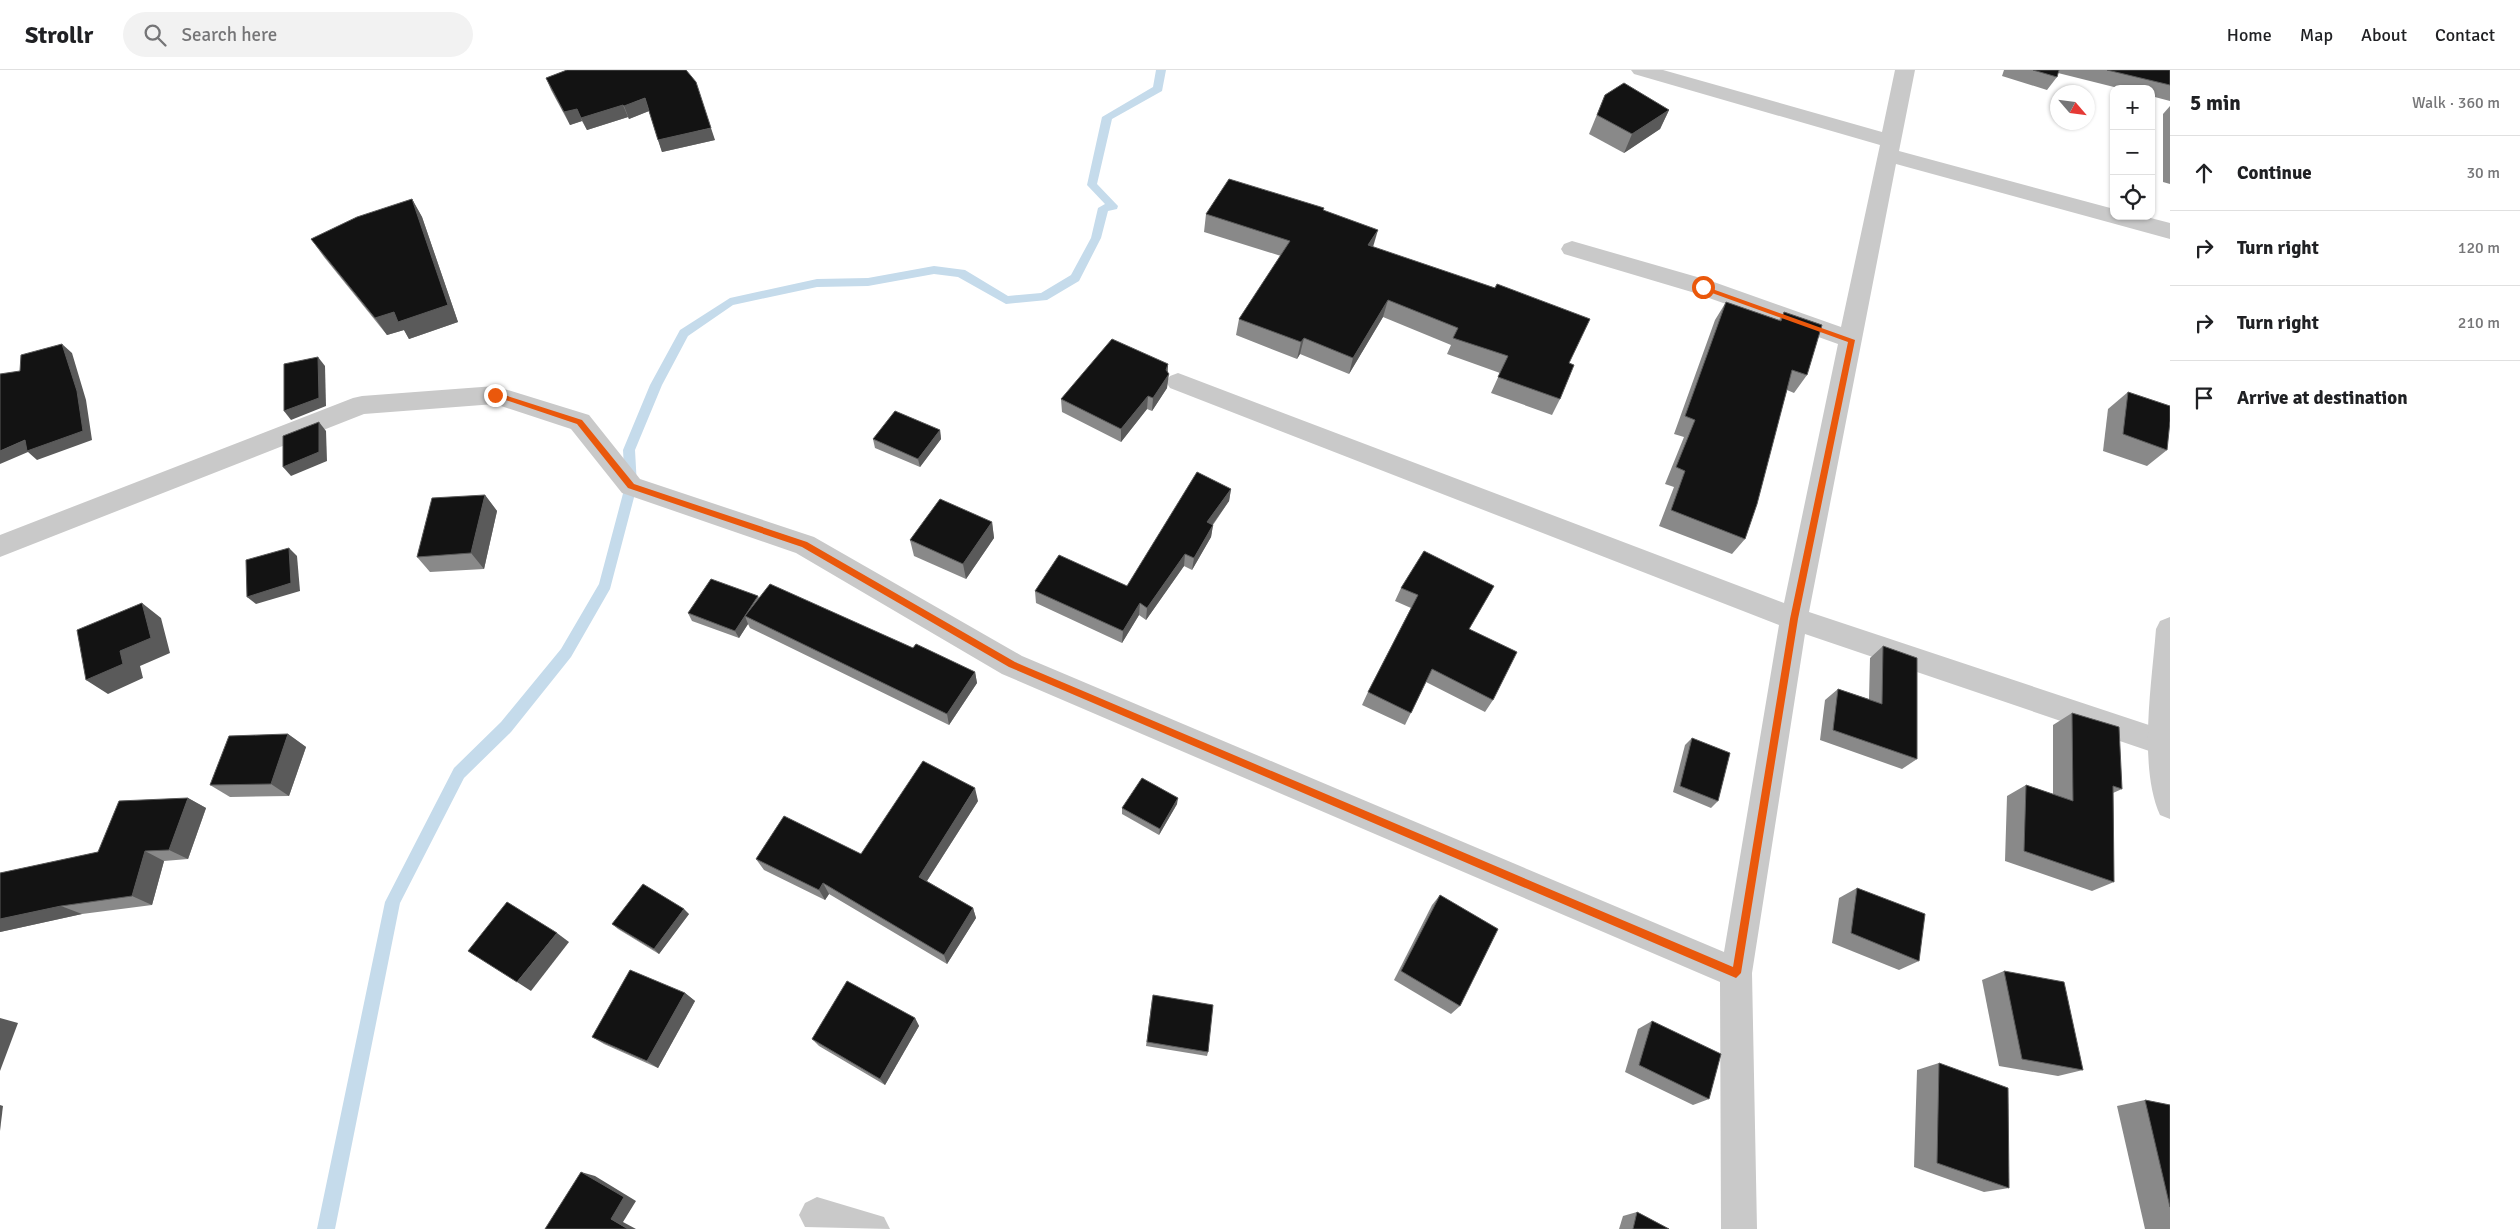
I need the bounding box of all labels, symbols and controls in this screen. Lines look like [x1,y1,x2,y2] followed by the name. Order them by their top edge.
[123,12,473,57] search box
[25,20,93,50] text: Strollr
[141,21,169,49] icon: search
[181,23,277,47] text: Search here
[2227,24,2272,46] text: Home
[2300,24,2333,46] text: Map
[2361,24,2407,46] text: About
[2435,24,2495,46] text: Contact
[2050,85,2095,130] north arrow
[2110,85,2155,220] map controls
[2110,85,2155,130] button: +
[2190,90,2241,116] text: 5 min
[2412,93,2500,113] text: Walk · 360 m
[2110,130,2155,175] button: −
[2190,159,2218,187] icon: ahead
[2237,161,2312,185] text: Continue
[2466,163,2500,183] text: 30 m
[2110,175,2155,220] button: locate
[2190,234,2218,262] icon: right
[2237,236,2319,260] text: Turn right
[2458,238,2500,258] text: 120 m
[1692,276,1715,299] route start
[2190,309,2218,337] icon: right
[2237,311,2319,335] text: Turn right
[2458,313,2500,333] text: 210 m
[484,384,507,407] route end
[2190,384,2218,412] icon: arrive
[2237,386,2408,410] text: Arrive at destination

